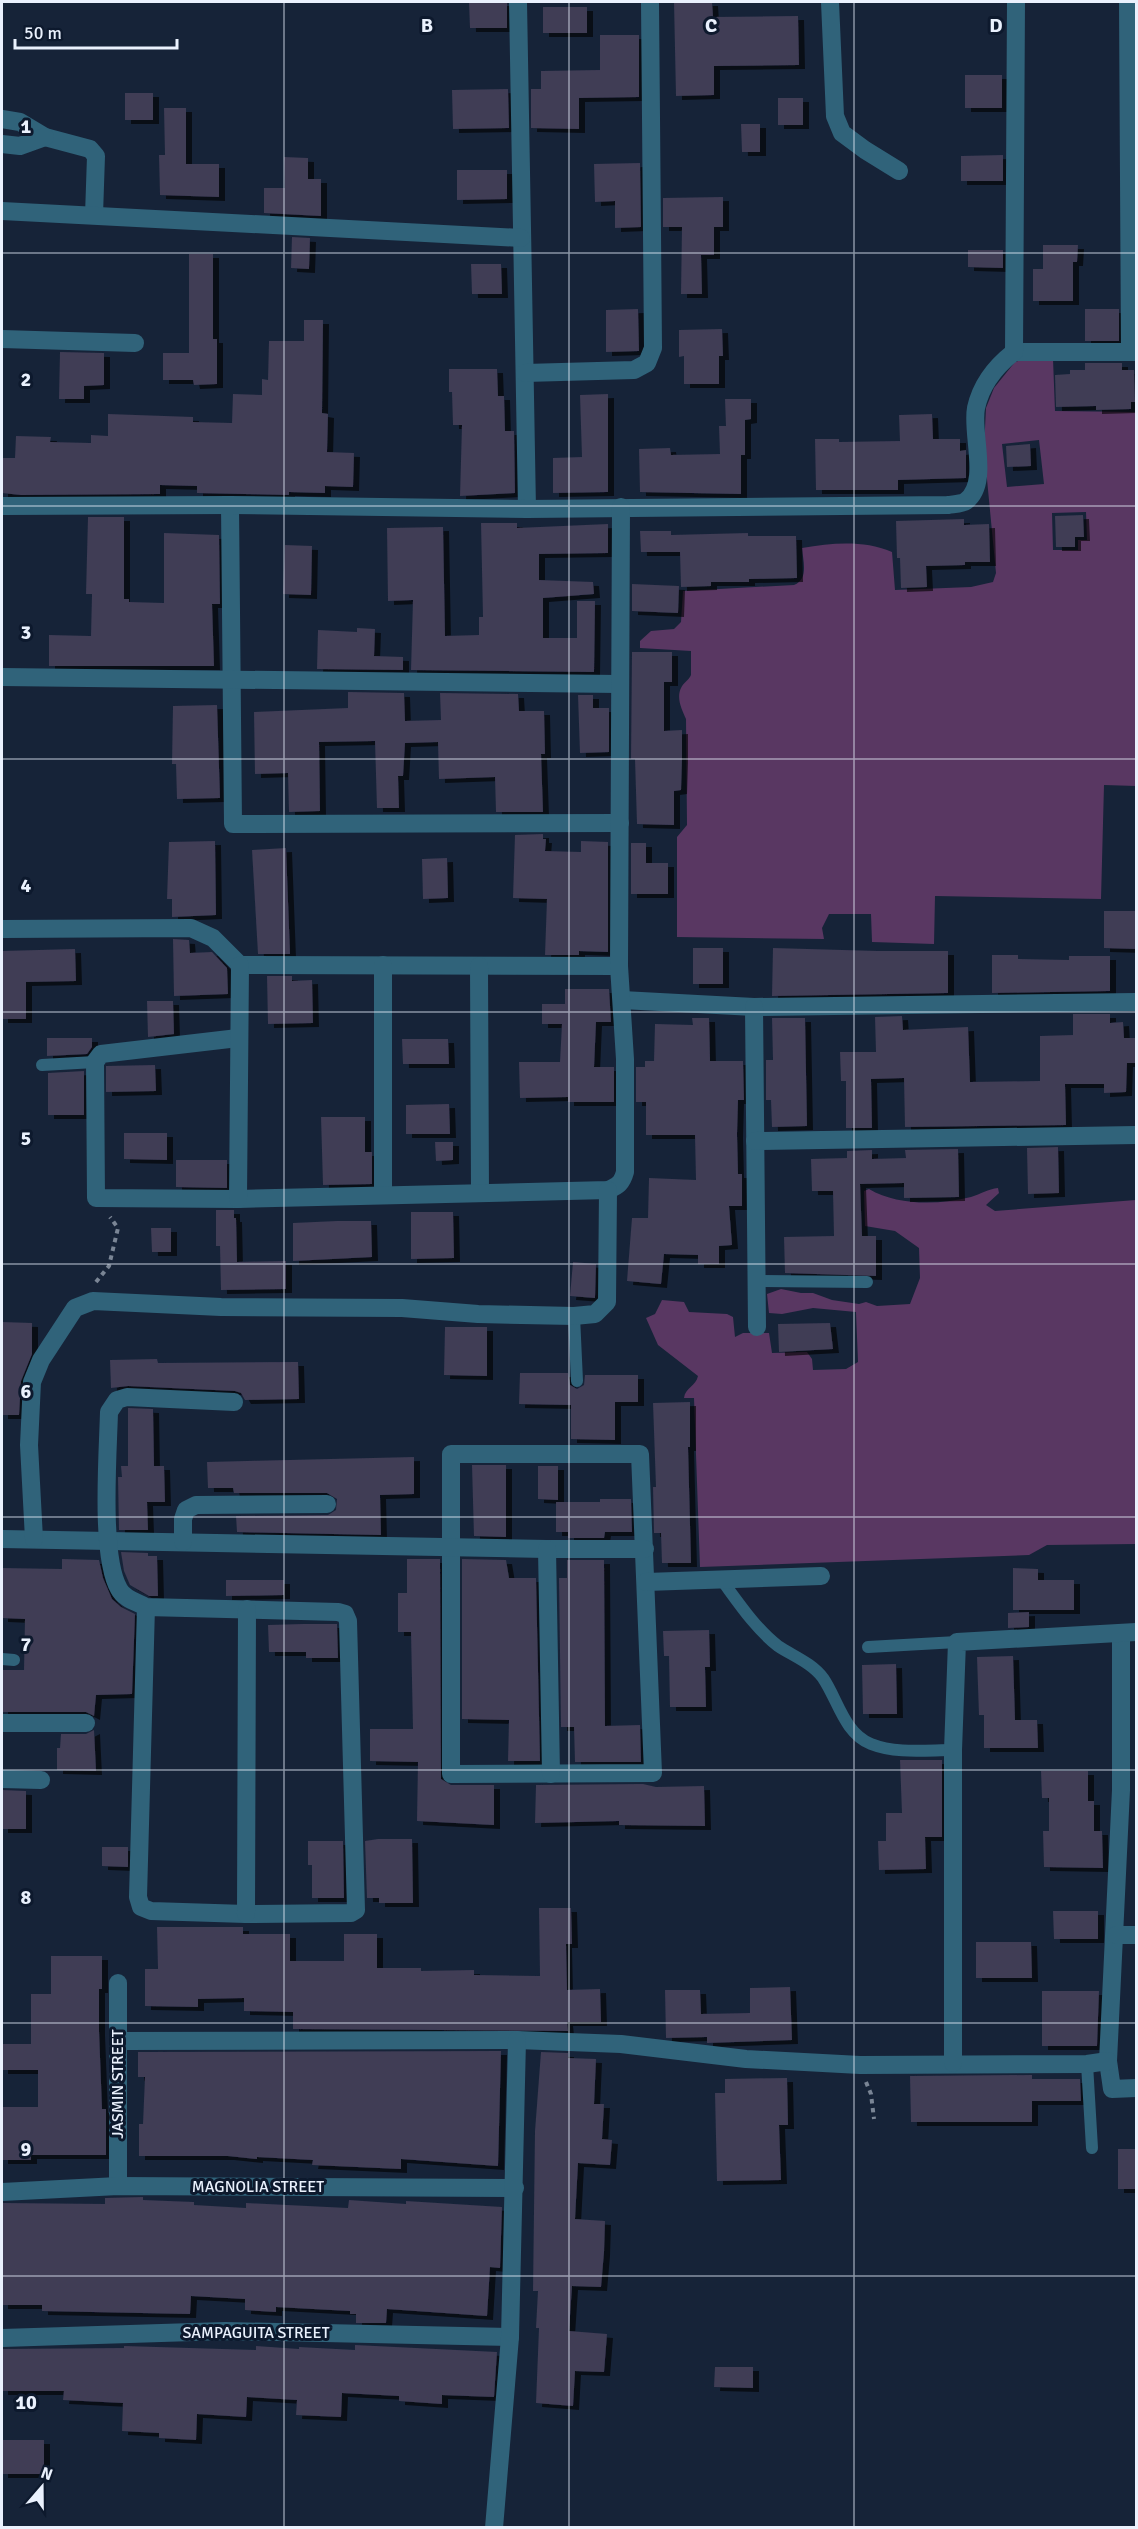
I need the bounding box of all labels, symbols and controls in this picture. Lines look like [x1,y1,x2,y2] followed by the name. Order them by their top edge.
[15,12,177,50] scale bar
[421,13,433,38] text: B
[705,13,717,38] text: C
[989,13,1003,38] text: D
[24,22,62,44] text: 50 m
[21,114,32,139] text: 1
[21,367,31,392] text: 2
[21,620,31,645] text: 3
[21,873,32,898] text: 4
[21,1126,31,1151] text: 5
[21,1379,32,1404] text: 6
[21,1632,32,1657] text: 7
[21,1885,32,1910] text: 8
[108,2029,128,2139] street label: JASMIN STREET
[21,2137,32,2162] text: 9
[192,2177,324,2197] street label: MAGNOLIA STREET
[182,2323,330,2343] street label: SAMPAGUITA STREET
[15,2390,37,2415] text: 10
[12,2457,72,2517] north arrow
[38,2463,55,2485] text: N

